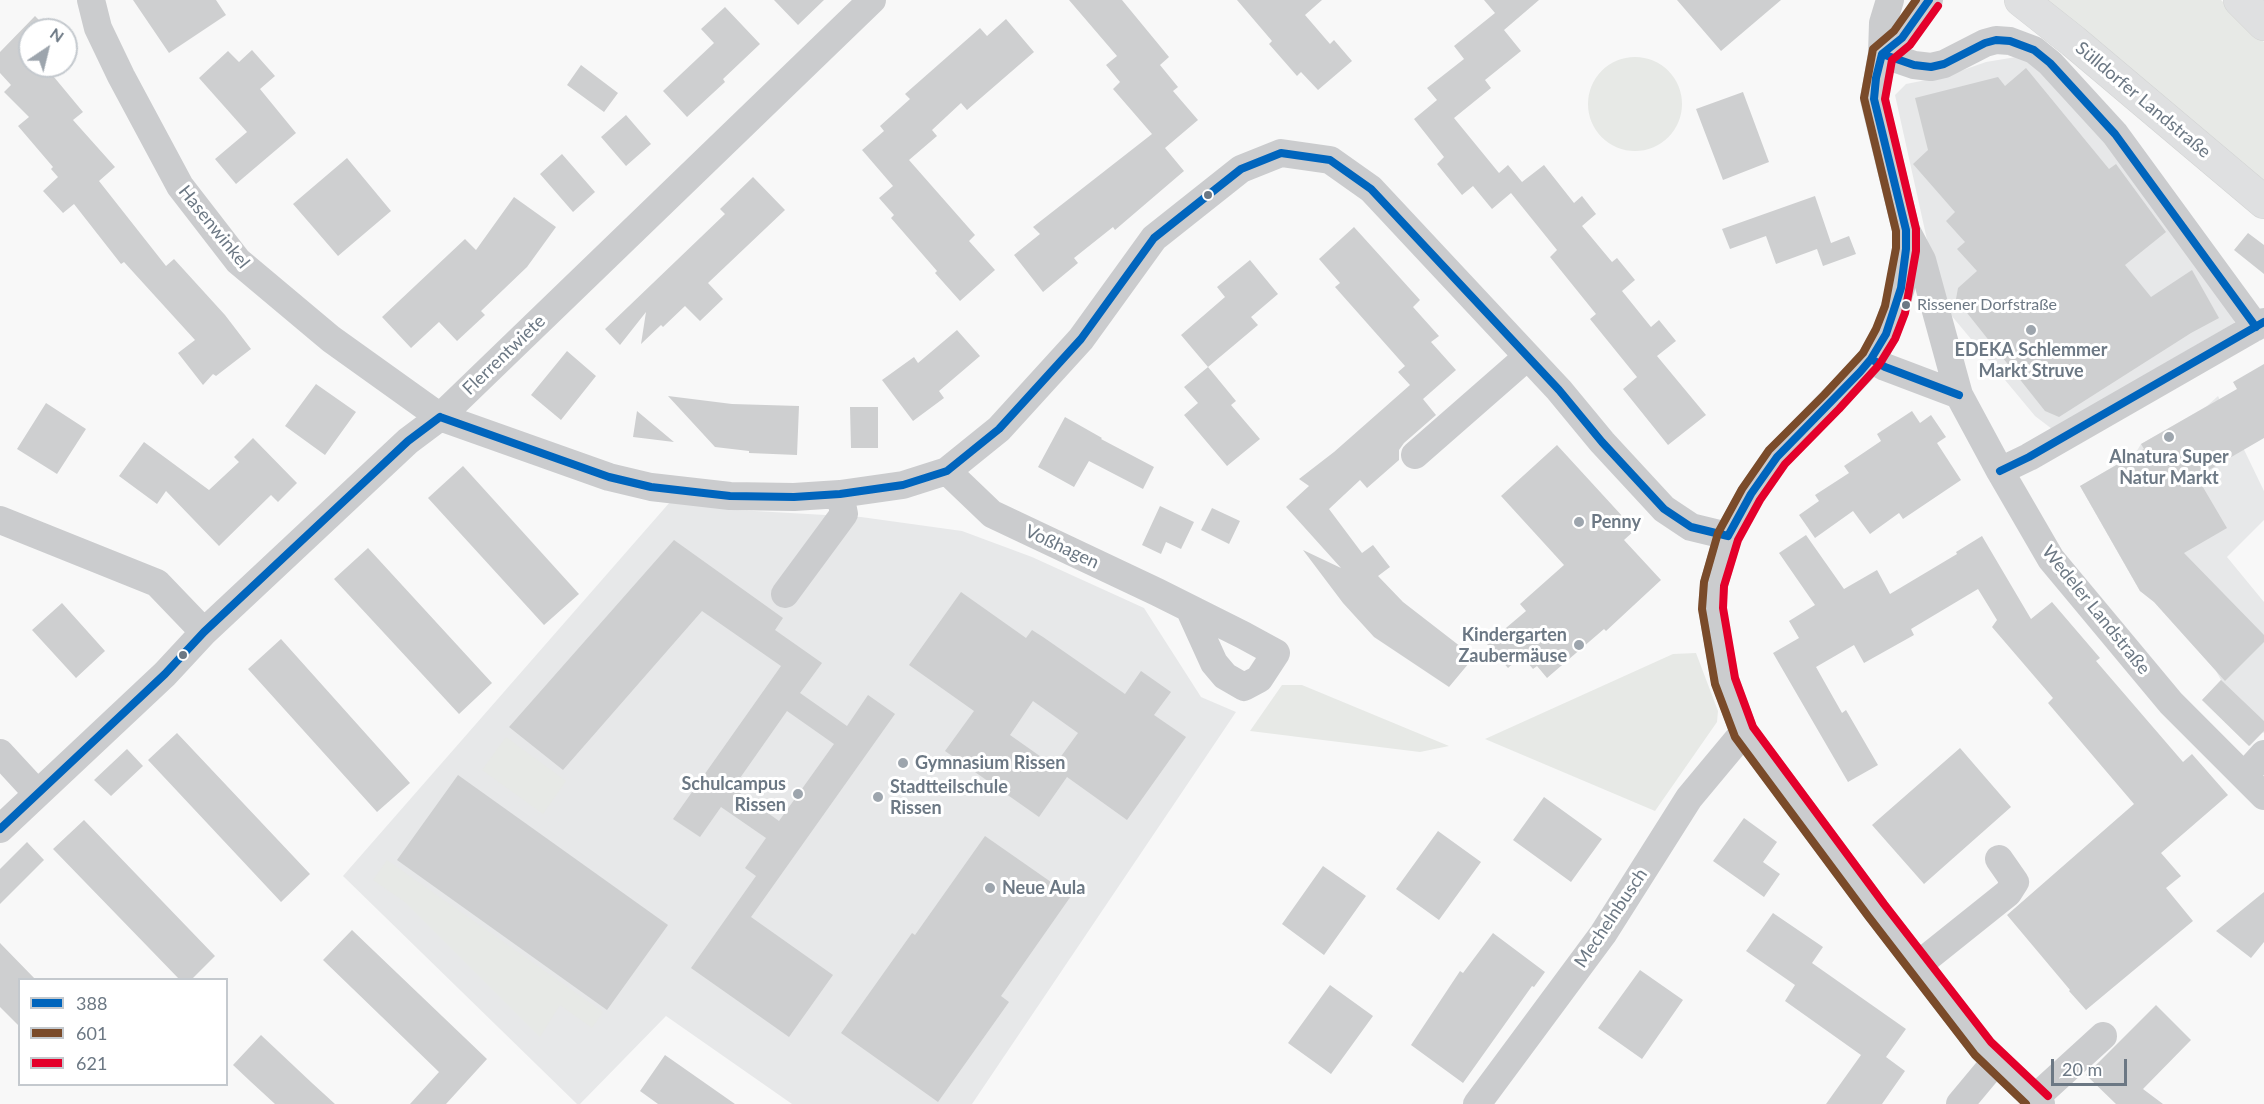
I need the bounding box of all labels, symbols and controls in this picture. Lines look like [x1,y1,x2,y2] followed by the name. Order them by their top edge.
[18,18,78,78] north arrow
[47,23,68,46] text: N
[2071,37,2215,163] street label: Sülldorfer Landstraße
[174,181,254,273] street label: Hasenwinkel
[1202,189,1214,201] unlabelled marker
[1917,295,2057,315] place label: Rissener Dorfstraße
[1900,299,1912,311] marker: Rissener Dorfstraße
[458,310,550,400] street label: Flerrentwiete
[2024,323,2038,337] marker: EDEKA Schlemmer Markt Struve
[1955,339,2107,382] place label: EDEKA Schlemmer Markt Struve
[2162,430,2176,444] marker: Alnatura Super Natur Markt
[2109,446,2229,488] place label: Alnatura Super Natur Markt
[1591,511,1641,533] place label: Penny
[1572,515,1586,529] marker: Penny
[1022,520,1102,574] street label: Voßhagen
[2037,541,2155,679] street label: Wedeler Landstraße
[1458,624,1567,666] place label: Kindergarten Zaubermäuse
[1572,638,1586,652] marker: Kindergarten Zaubermäuse
[177,649,189,661] unlabelled marker
[915,752,1065,774] place label: Gymnasium Rissen
[896,756,910,770] marker: Gymnasium Rissen
[682,773,786,816] place label: Schulcampus Rissen
[890,776,1008,818] place label: Stadtteilschule Rissen
[791,787,805,801] marker: Schulcampus Rissen
[871,790,885,804] marker: Stadtteilschule Rissen
[1570,864,1652,972] street label: Mechelnbusch
[1002,877,1085,899] place label: Neue Aula
[983,881,997,895] marker: Neue Aula
[18,978,228,1086] legend
[76,992,107,1014] text: 388
[76,1022,107,1044] text: 601
[2054,1047,2130,1085] scale bar
[76,1052,107,1074] text: 621
[2062,1058,2102,1080] text: 20 m

